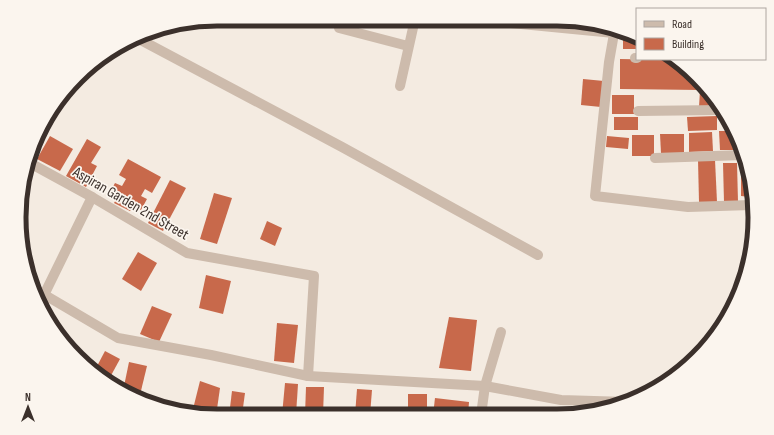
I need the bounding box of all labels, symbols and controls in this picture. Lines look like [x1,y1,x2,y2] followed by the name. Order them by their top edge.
[636,8,766,60] legend
[672,17,692,32] text: Road
[672,37,704,52] text: Building
[69,162,192,245] street label: Aspiran Garden 2nd Street
[8,387,48,427] north arrow
[25,391,31,404] text: N

